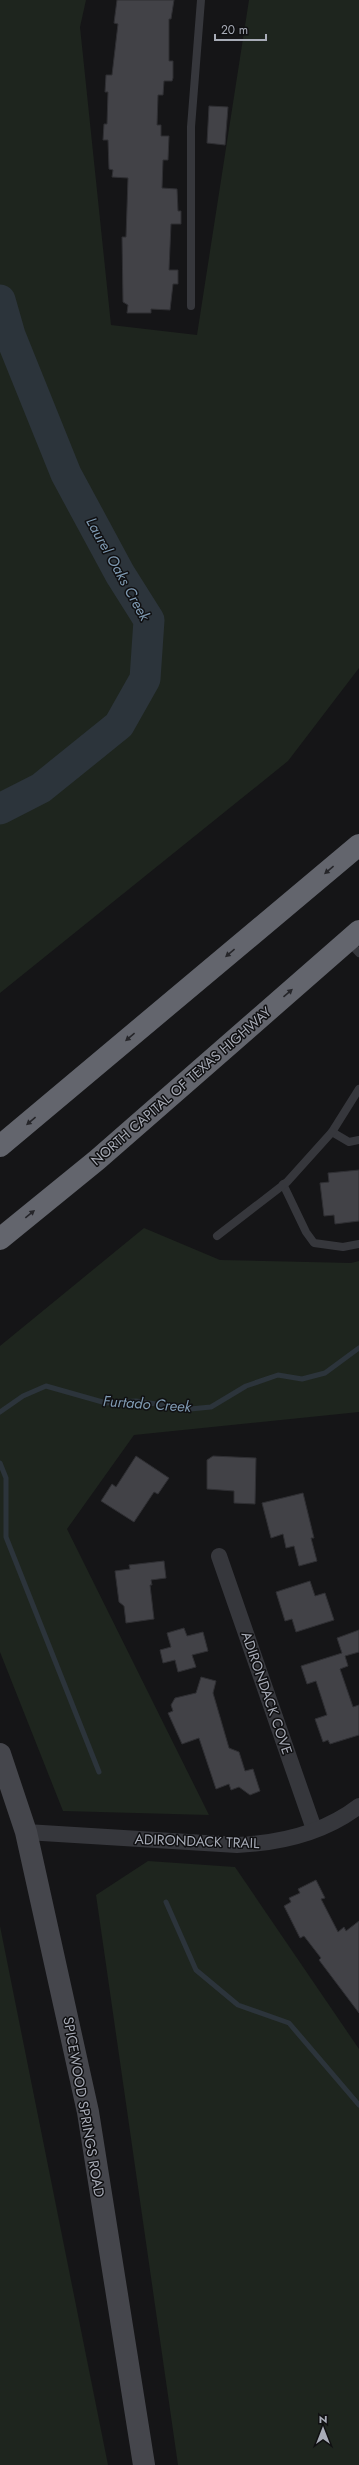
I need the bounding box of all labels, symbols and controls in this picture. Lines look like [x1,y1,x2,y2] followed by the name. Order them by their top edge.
[215,16,266,42] scale bar
[221,21,248,39] text: 20 m
[80,513,156,625] water label: Laurel Oaks Creek
[324,865,335,874] one-way arrow
[224,949,235,958] one-way arrow
[283,988,293,997] one-way arrow
[86,1002,276,1170] street label: NORTH CAPITAL OF TEXAS HIGHWAY
[125,1032,136,1041] one-way arrow
[25,1116,36,1125] one-way arrow
[25,1210,36,1219] one-way arrow
[102,1390,192,1418] water label: Furtado Creek
[237,1629,297,1757] street label: ADIRONDACK COVE
[134,1829,260,1853] street label: ADIRONDACK TRAIL
[58,2015,110,2199] street label: SPICEWOOD SPRINGS ROAD
[303,2409,343,2449] north arrow
[319,2411,327,2427] text: N

